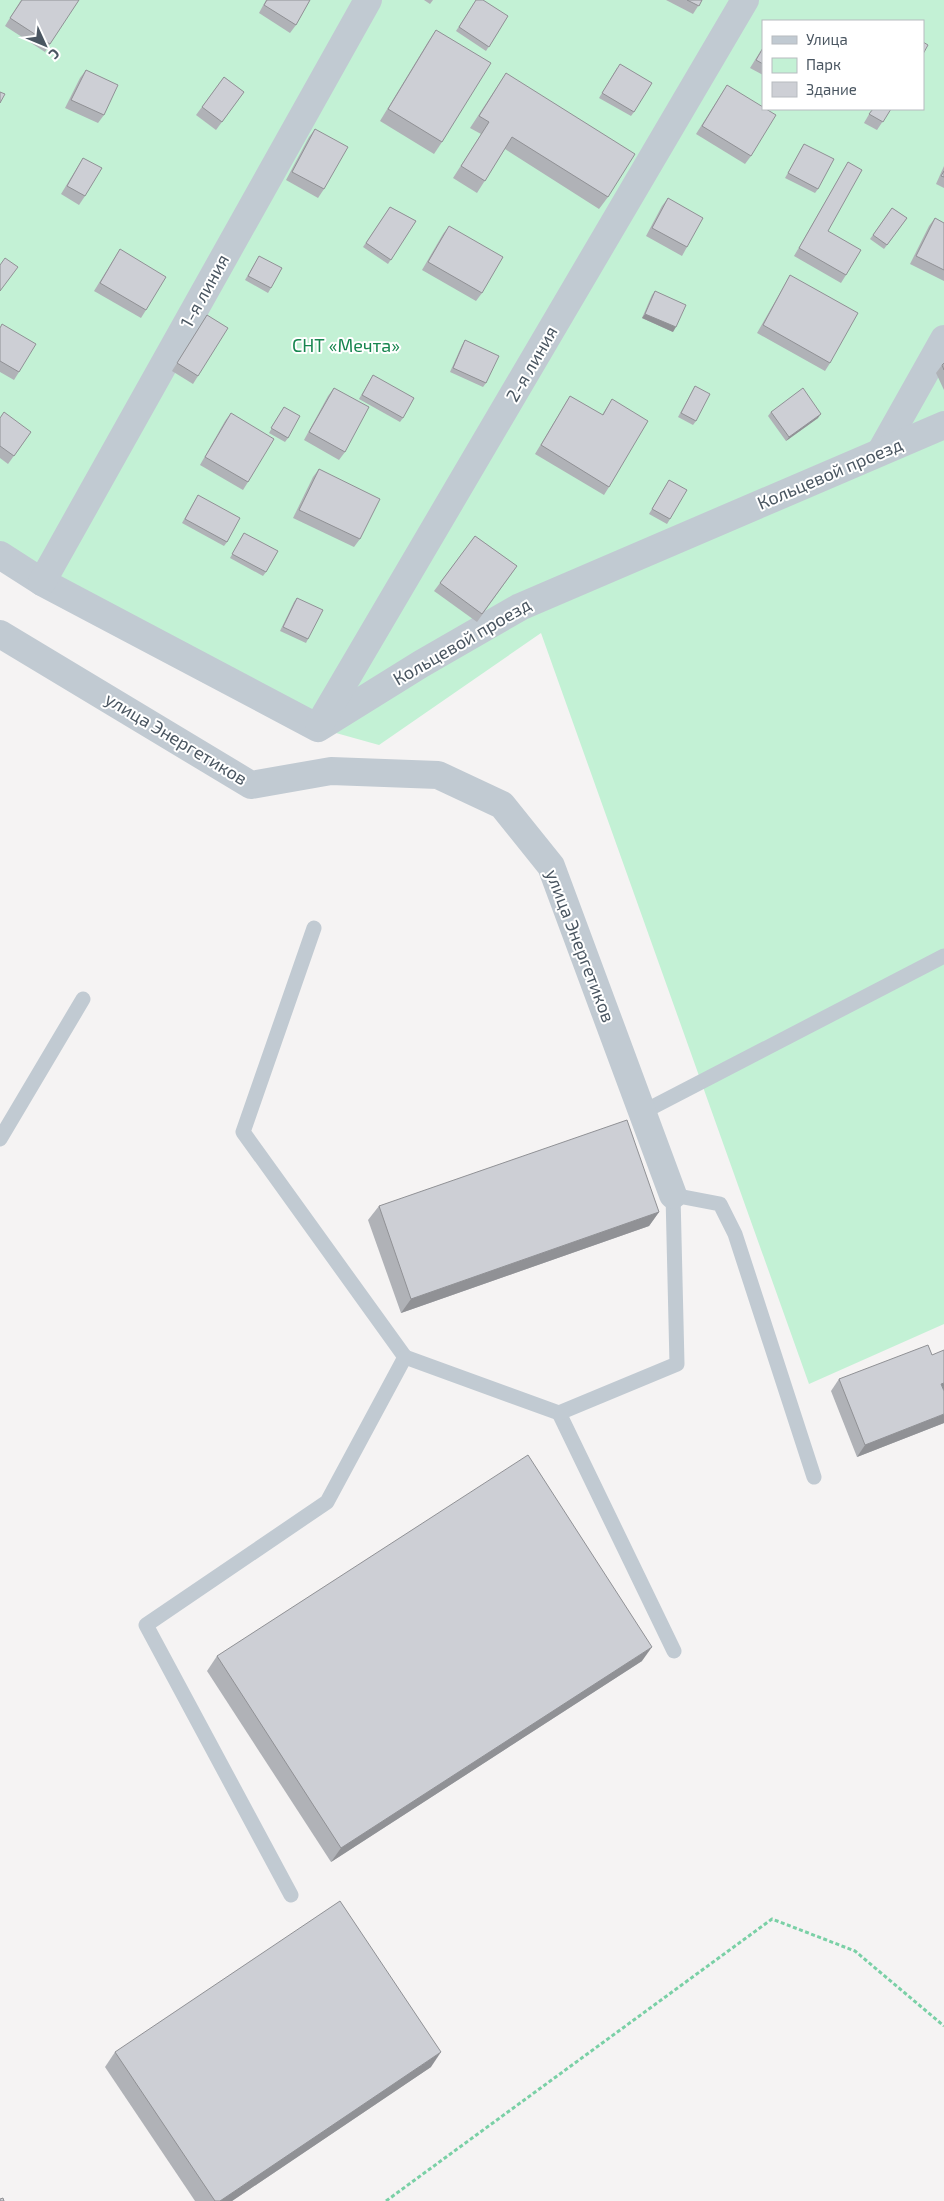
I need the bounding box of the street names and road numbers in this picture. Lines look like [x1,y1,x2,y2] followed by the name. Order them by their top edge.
[175,250,233,331] street label: 1-я линия
[501,322,562,405] street label: 2-я линия
[754,433,906,514] street label: Кольцевой проезд
[389,593,534,690] street label: Кольцевой проезд
[101,687,252,789] street label: улица Энергетиков
[542,866,620,1025] street label: улица Энергетиков

